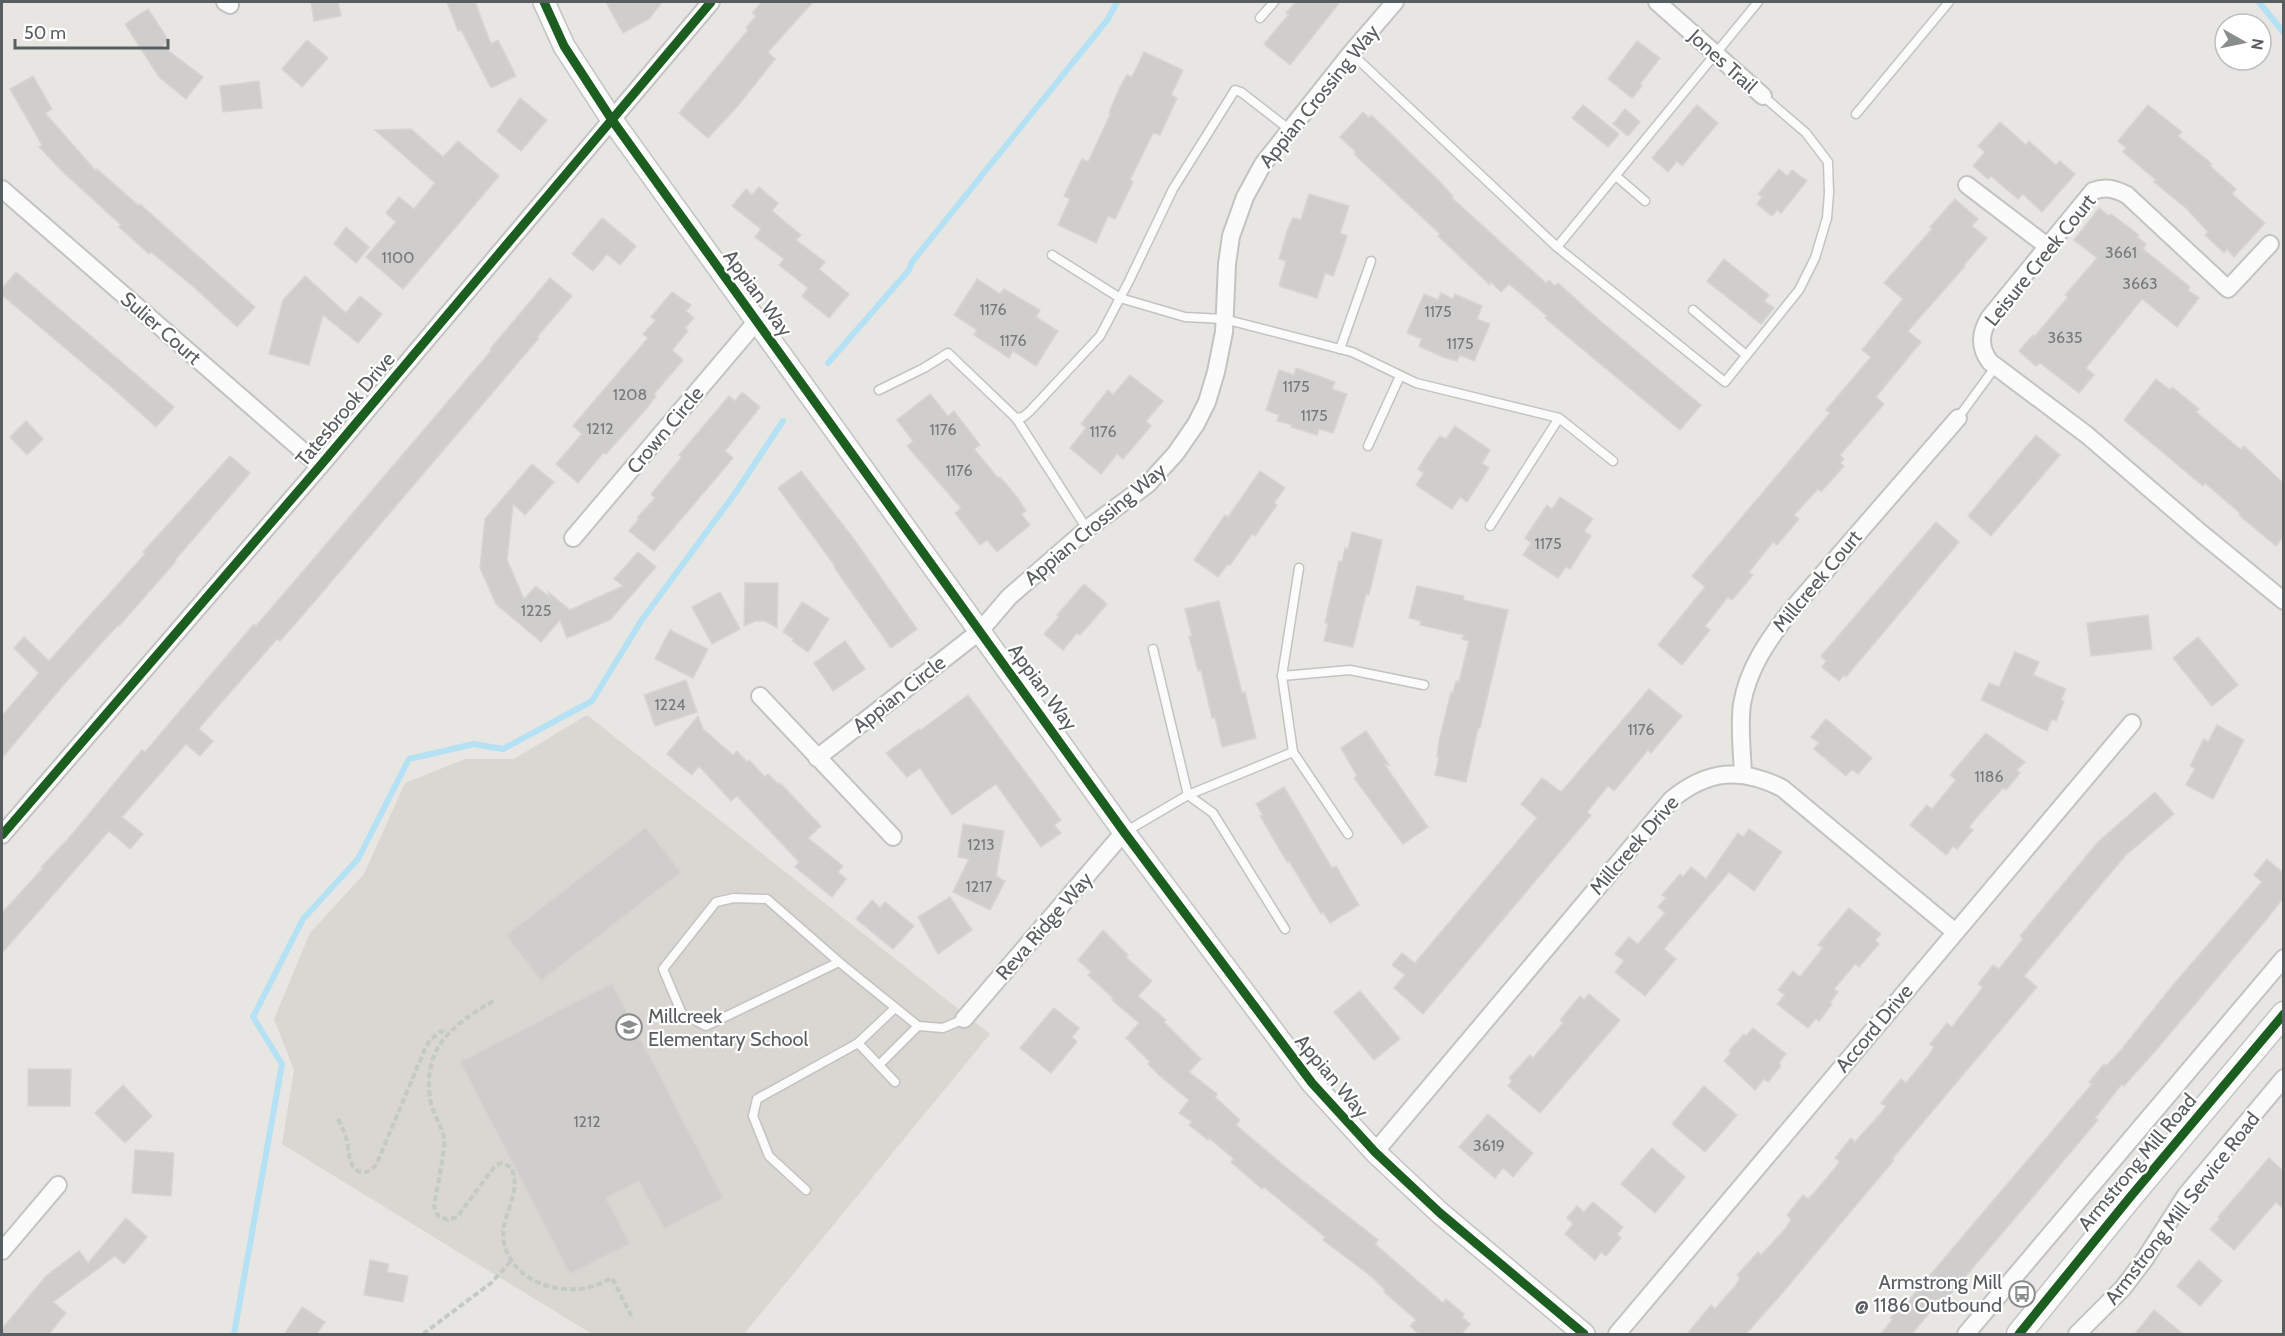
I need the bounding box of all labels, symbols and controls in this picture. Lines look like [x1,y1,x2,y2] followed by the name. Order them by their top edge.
[15,12,168,50] scale bar
[2213,12,2273,72] north arrow
[1254,20,1384,172] street label: Appian Crossing Way
[24,22,66,44] text: 50 m
[1683,23,1762,98] street label: Jones Trail
[2247,37,2268,51] text: N
[1980,189,2101,331] street label: Leisure Creek Court
[2105,243,2137,262] house number: 3661
[718,245,798,341] street label: Appian Way
[382,248,414,267] house number: 1100
[2122,274,2158,293] house number: 3663
[116,287,206,370] street label: Sulier Court
[979,300,1007,319] house number: 1176
[1424,302,1452,321] house number: 1175
[2047,328,2083,347] house number: 3635
[999,331,1027,350] house number: 1176
[1446,334,1474,353] house number: 1175
[290,347,400,471] street label: Tatesbrook Drive
[1282,377,1310,396] house number: 1175
[622,381,708,479] street label: Crown Circle
[613,385,647,404] house number: 1208
[1300,406,1328,425] house number: 1175
[586,419,614,438] house number: 1212
[929,420,957,439] house number: 1176
[1089,422,1117,441] house number: 1176
[1019,458,1171,590] street label: Appian Crossing Way
[945,461,973,480] house number: 1176
[1768,525,1867,637] street label: Millcreek Court
[1534,534,1562,553] house number: 1175
[521,601,551,620] house number: 1225
[1003,639,1083,735] street label: Appian Way
[848,650,950,738] street label: Appian Circle
[654,695,686,714] house number: 1224
[1627,720,1655,739] house number: 1176
[1974,767,2004,786] house number: 1186
[1584,791,1684,899] street label: Millcreek Drive
[967,835,995,854] house number: 1213
[991,867,1097,985] street label: Reva Ridge Way
[966,877,992,896] house number: 1217
[1830,979,1918,1077] street label: Accord Drive
[648,1004,809,1051] place label: Millcreek Elementary School
[614,1012,644,1042] school or university icon: Millcreek Elementary School
[1290,1029,1374,1123] street label: Appian Way
[2073,1089,2201,1235] street label: Armstrong Mill Road
[2099,1107,2265,1309] street label: Armstrong Mill Service Road
[573,1112,601,1131] house number: 1212
[1473,1136,1505,1155] house number: 3619
[1855,1270,2002,1317] place label: Armstrong Mill @ 1186 Outbound
[2007,1279,2037,1309] bus stop icon: Armstrong Mill @ 1186 Outbound

